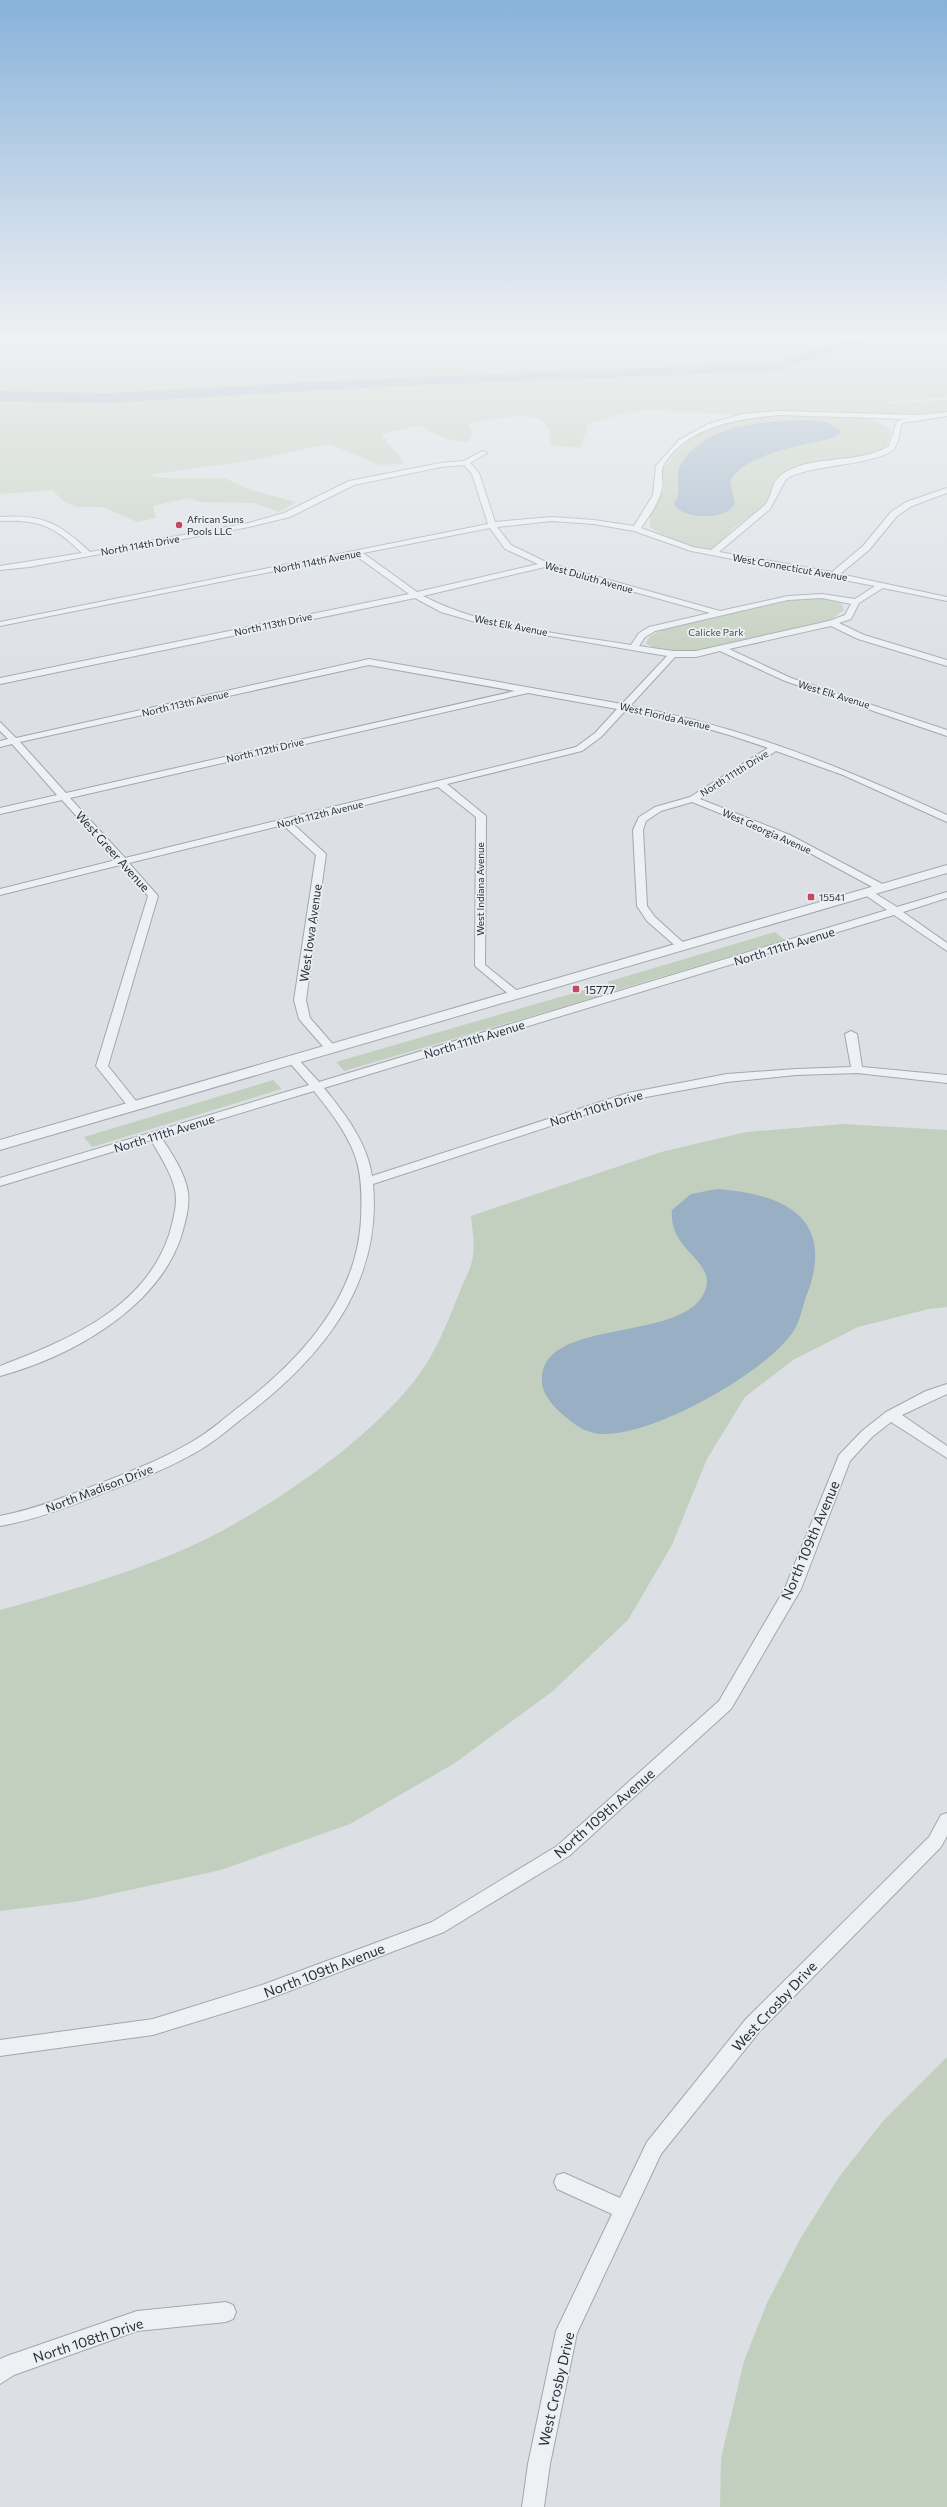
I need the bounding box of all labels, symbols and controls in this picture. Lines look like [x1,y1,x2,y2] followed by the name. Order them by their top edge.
[187,513,244,537] place label: African Suns Pools LLC
[174,520,184,530] marker: African Suns Pools LLC
[100,532,180,558] street label: North 114th Drive
[272,547,362,575] street label: North 114th Avenue
[732,551,848,583] street label: West Connecticut Avenue
[543,559,635,595] street label: West Duluth Avenue
[233,610,313,638] street label: North 113th Drive
[473,612,549,638] street label: West Elk Avenue
[688,626,744,638] park label: Calicke Park
[797,677,871,711] street label: West Elk Avenue
[140,687,230,719] street label: North 113th Avenue
[619,700,711,732] street label: West Florida Avenue
[225,735,305,765] street label: North 112th Drive
[698,747,770,799] street label: North 111th Drive
[276,797,364,831] street label: North 112th Avenue
[721,806,813,856] street label: West Georgia Avenue
[73,808,153,894] street label: West Greer Avenue
[474,842,486,936] street label: West Indiana Avenue
[296,883,324,983] street label: West Iowa Avenue
[819,891,845,903] place label: 15541
[806,892,816,902] marker: 15541
[732,924,836,968] street label: North 111th Avenue
[584,982,615,996] place label: 15777
[571,984,581,994] marker: 15777
[422,1017,526,1061] street label: North 111th Avenue
[548,1087,644,1129] street label: North 110th Drive
[112,1111,216,1155] street label: North 111th Avenue
[43,1461,155,1515] street label: North Madison Drive
[777,1478,843,1602] street label: North 109th Avenue
[550,1765,658,1861] street label: North 109th Avenue
[261,1939,387,2001] street label: North 109th Avenue
[728,1957,820,2055] street label: West Crosby Drive
[31,2314,145,2366] street label: North 108th Drive
[535,2330,577,2448] street label: West Crosby Drive

